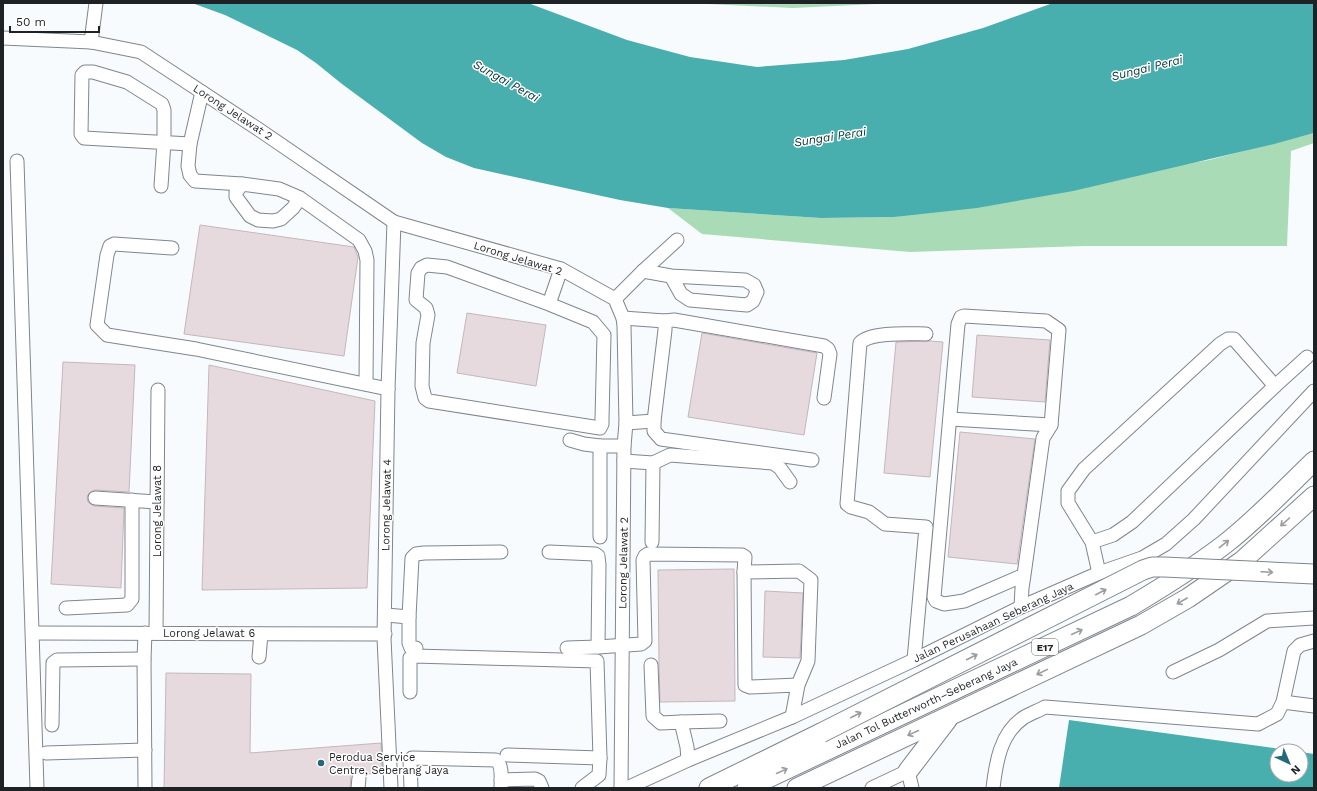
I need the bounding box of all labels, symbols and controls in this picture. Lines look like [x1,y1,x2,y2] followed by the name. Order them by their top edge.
[10,8,99,34] scale bar
[16,15,46,29] text: 50 m
[1110,52,1185,84] water label: Sungai Perai
[471,57,542,105] water label: Sungai Perai
[191,82,275,143] street label: Lorong Jelawat 2
[793,124,868,150] water label: Sungai Perai
[472,239,564,278] street label: Lorong Jelawat 2
[379,459,394,551] street label: Lorong Jelawat 4
[151,465,164,557] street label: Lorong Jelawat 8
[616,517,631,609] street label: Lorong Jelawat 2
[1280,518,1291,527] one-way arrow
[1218,540,1229,548] one-way arrow
[1260,568,1273,575] one-way arrow
[911,579,1076,665] street label: Jalan Perusahaan Seberang Jaya
[1094,588,1106,595] one-way arrow
[1176,598,1188,606] one-way arrow
[163,627,255,640] street label: Lorong Jelawat 6
[1070,628,1082,635] one-way arrow
[1032,639,1058,655] road number: E17
[966,652,978,660] one-way arrow
[833,655,1019,751] street label: Jalan Tol Butterworth–Seberang Jaya
[1037,669,1049,676] one-way arrow
[850,711,862,718] one-way arrow
[908,730,920,737] one-way arrow
[1269,743,1309,783] north arrow
[329,751,449,777] place label: Perodua Service Centre, Seberang Jaya
[316,758,326,768] marker: Perodua Service Centre, Seberang Jaya
[1288,762,1303,777] text: N
[776,767,788,774] one-way arrow

